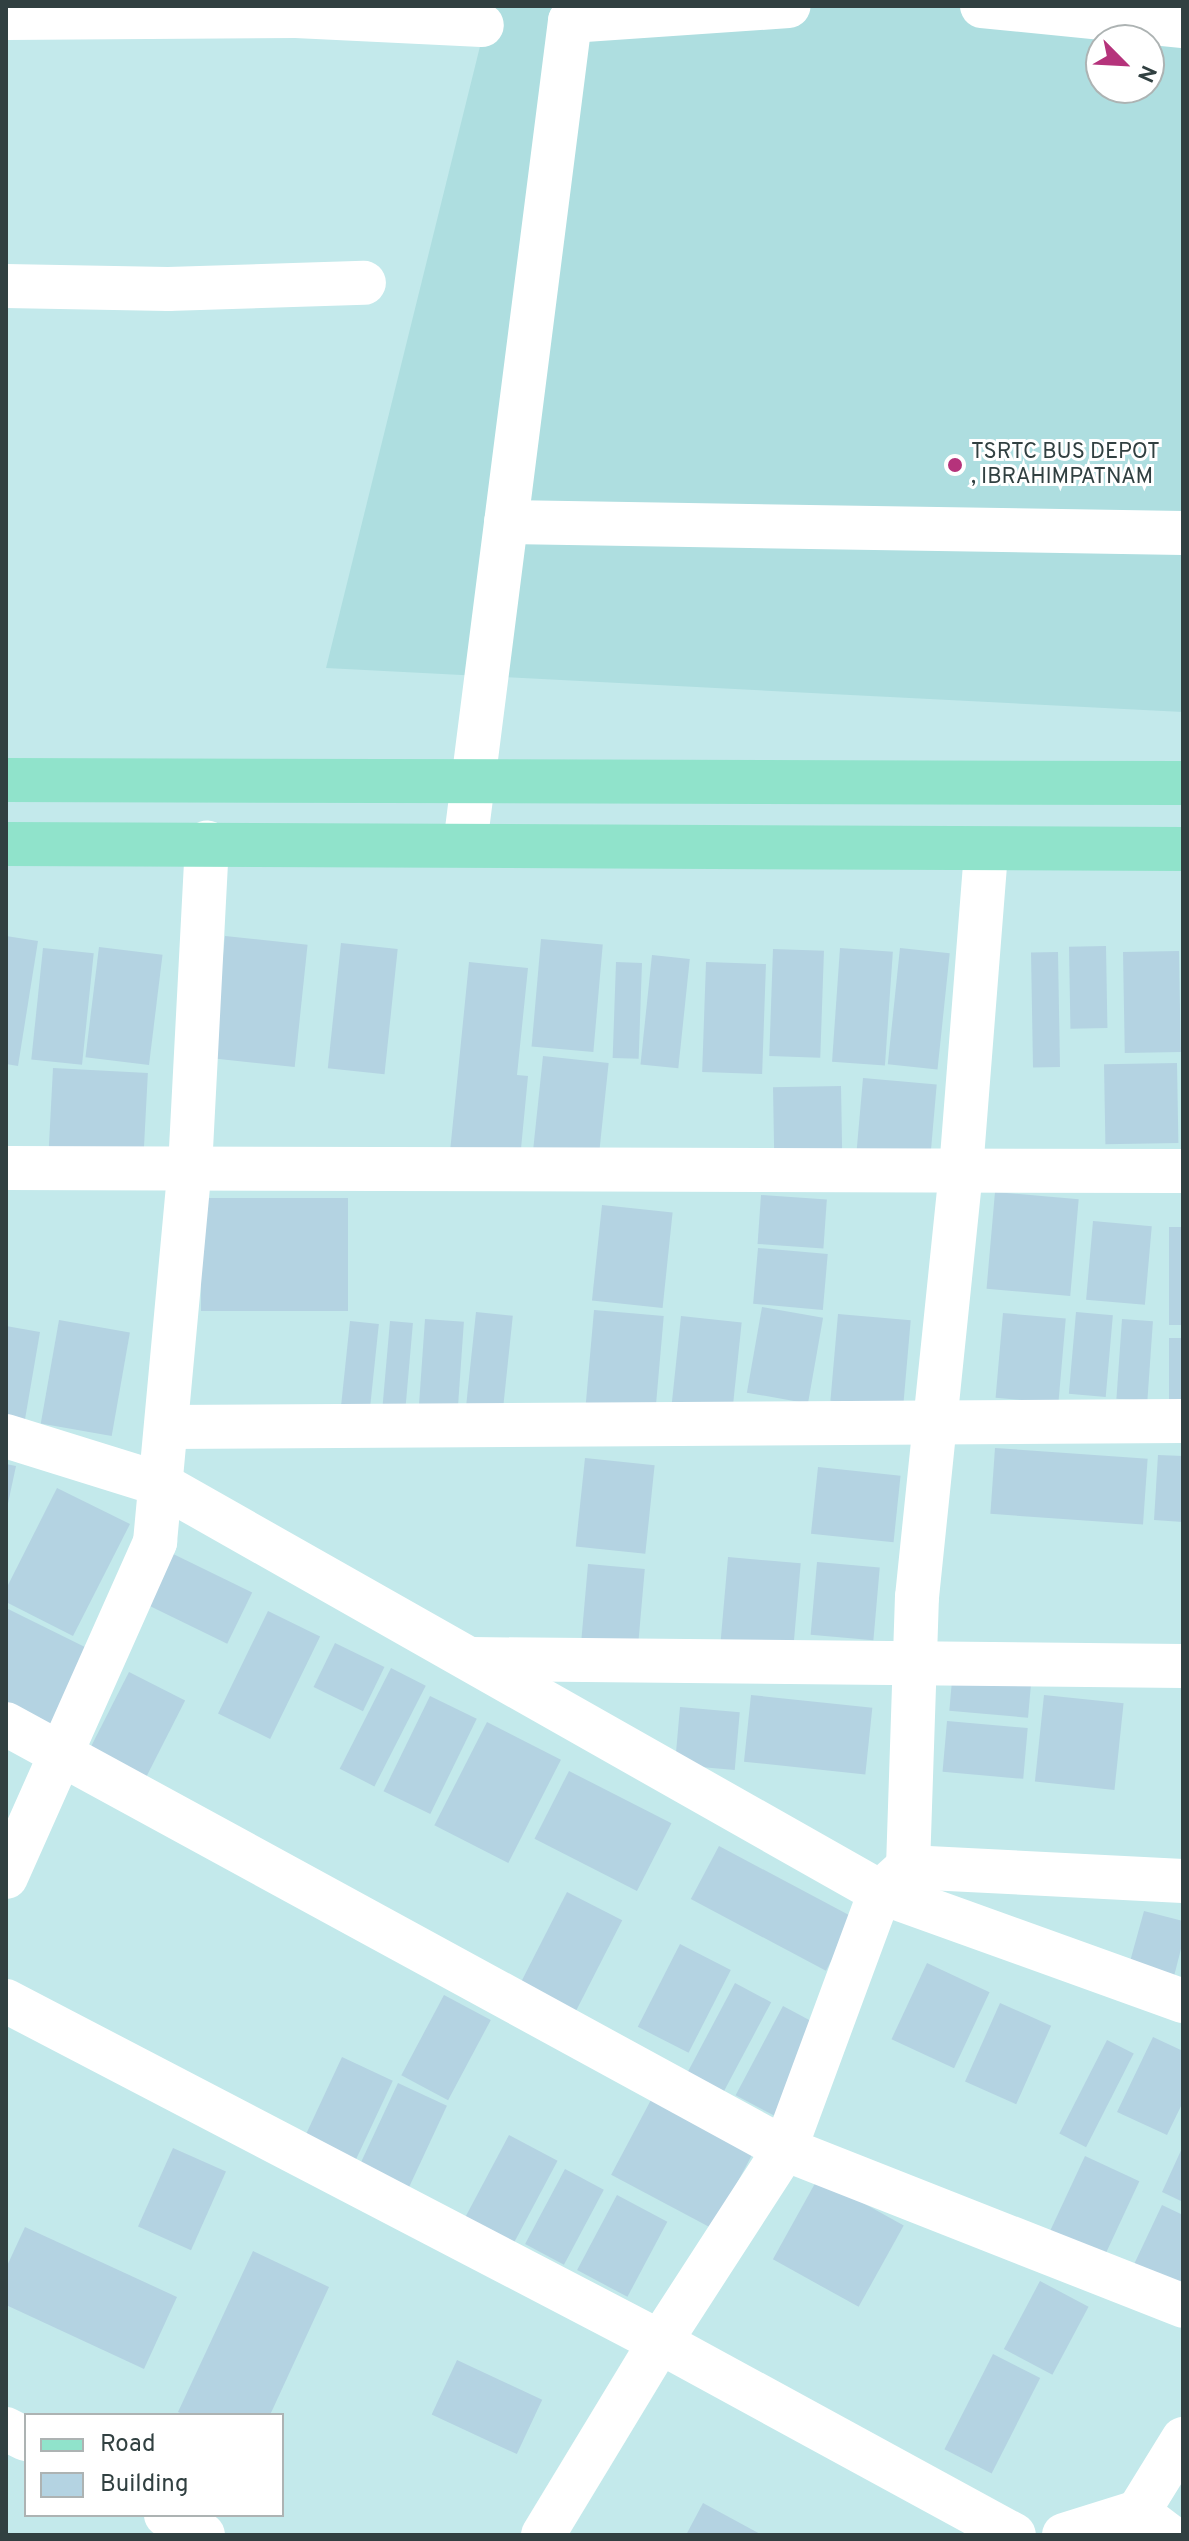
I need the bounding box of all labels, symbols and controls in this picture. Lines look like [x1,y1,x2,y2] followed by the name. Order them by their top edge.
[1085,24,1165,104] north arrow
[1130,60,1161,86] text: N
[971,439,1160,490] place label: TSRTC BUS DEPOT , IBRAHIMPATNAM
[946,456,964,474] marker: TSRTC BUS DEPOT , IBRAHIMPATNAM
[24,2413,284,2517] legend
[100,2430,156,2460] text: Road
[100,2470,189,2500] text: Building

